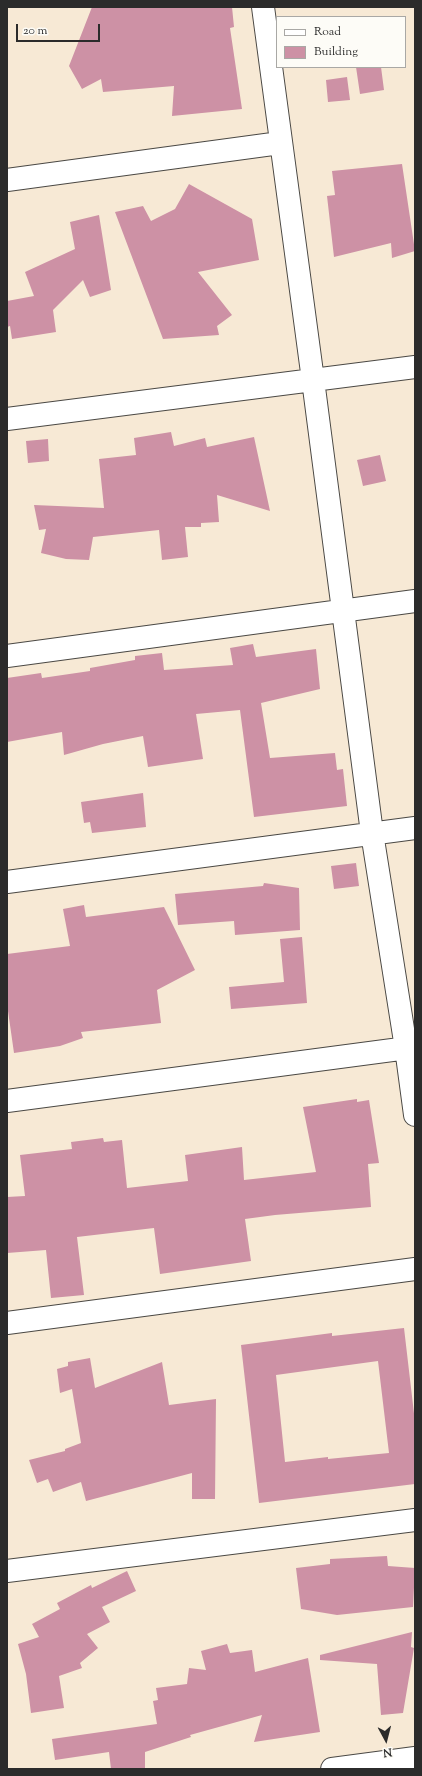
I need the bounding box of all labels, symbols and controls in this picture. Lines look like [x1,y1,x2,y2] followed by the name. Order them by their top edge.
[18,16,102,42] scale bar
[276,16,406,68] legend
[23,22,47,40] text: 20 m
[314,23,341,41] text: Road
[314,43,358,61] text: Building
[366,1720,406,1760] north arrow
[382,1743,393,1760] text: N

